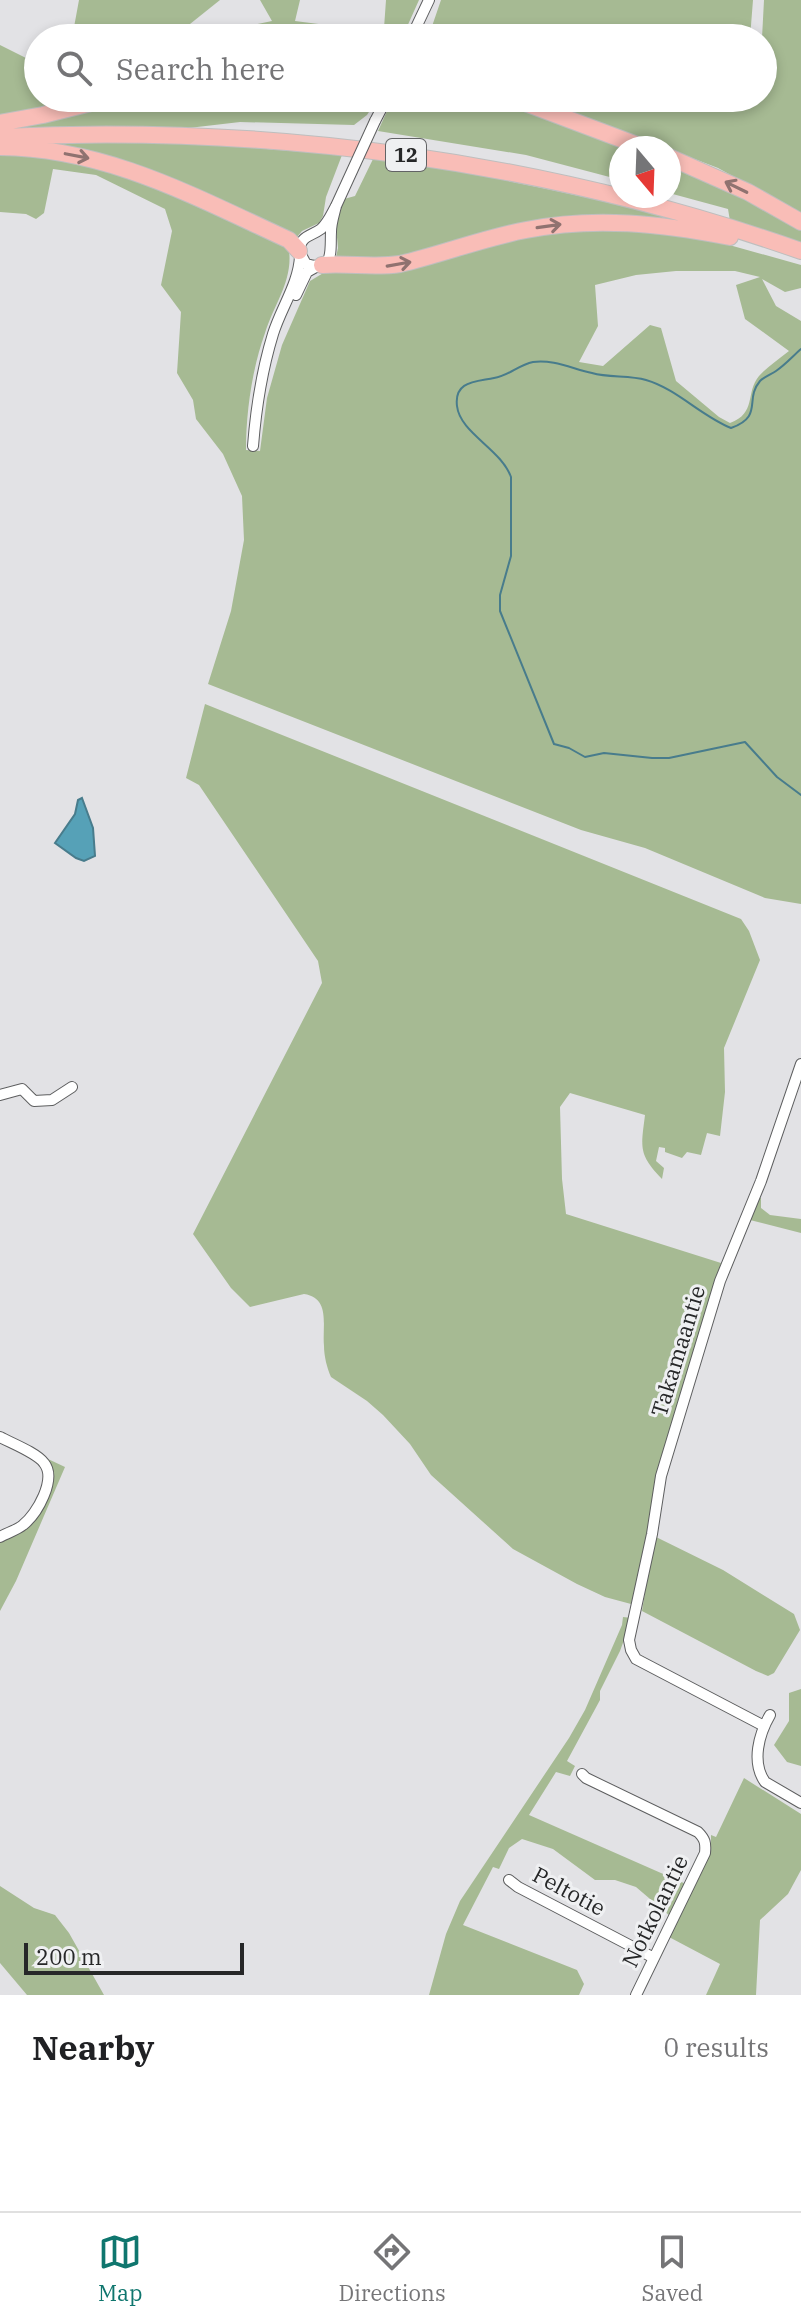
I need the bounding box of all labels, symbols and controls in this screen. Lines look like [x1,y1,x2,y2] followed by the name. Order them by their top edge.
[24,24,777,112] search box
[52,46,96,90] icon: search
[116,49,285,88] text: Search here
[609,136,681,208] north arrow
[386,139,426,171] road number: 12
[64,149,90,164] one-way arrow
[725,179,749,194] one-way arrow
[536,218,561,233] one-way arrow
[386,255,411,270] one-way arrow
[644,1282,711,1420] street label: Takamaantie
[615,1850,694,1972] street label: Notkolantie
[528,1859,611,1922] street label: Peltotie
[24,1939,244,1975] scale bar
[36,1942,102,1971] text: 200 m
[32,2025,154,2069] text: Nearby
[663,2030,769,2064] text: 0 results
[98,2230,143,2307] tab: Map
[338,2230,446,2307] tab: Directions
[641,2230,703,2307] tab: Saved

